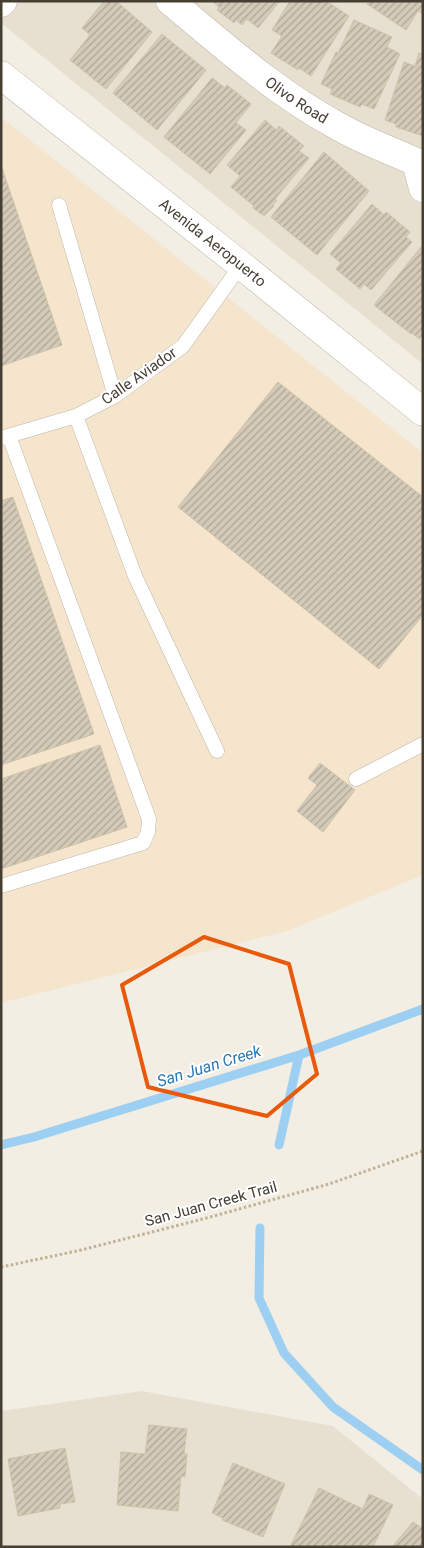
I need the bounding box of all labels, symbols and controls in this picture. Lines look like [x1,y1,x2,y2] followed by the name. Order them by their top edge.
[262,73,331,128] street label: Olivo Road
[156,195,270,291] street label: Avenida Aeropuerto
[98,344,180,408] street label: Calle Aviador
[155,1041,264,1091] water label: San Juan Creek
[143,1178,279,1230] street label: San Juan Creek Trail

